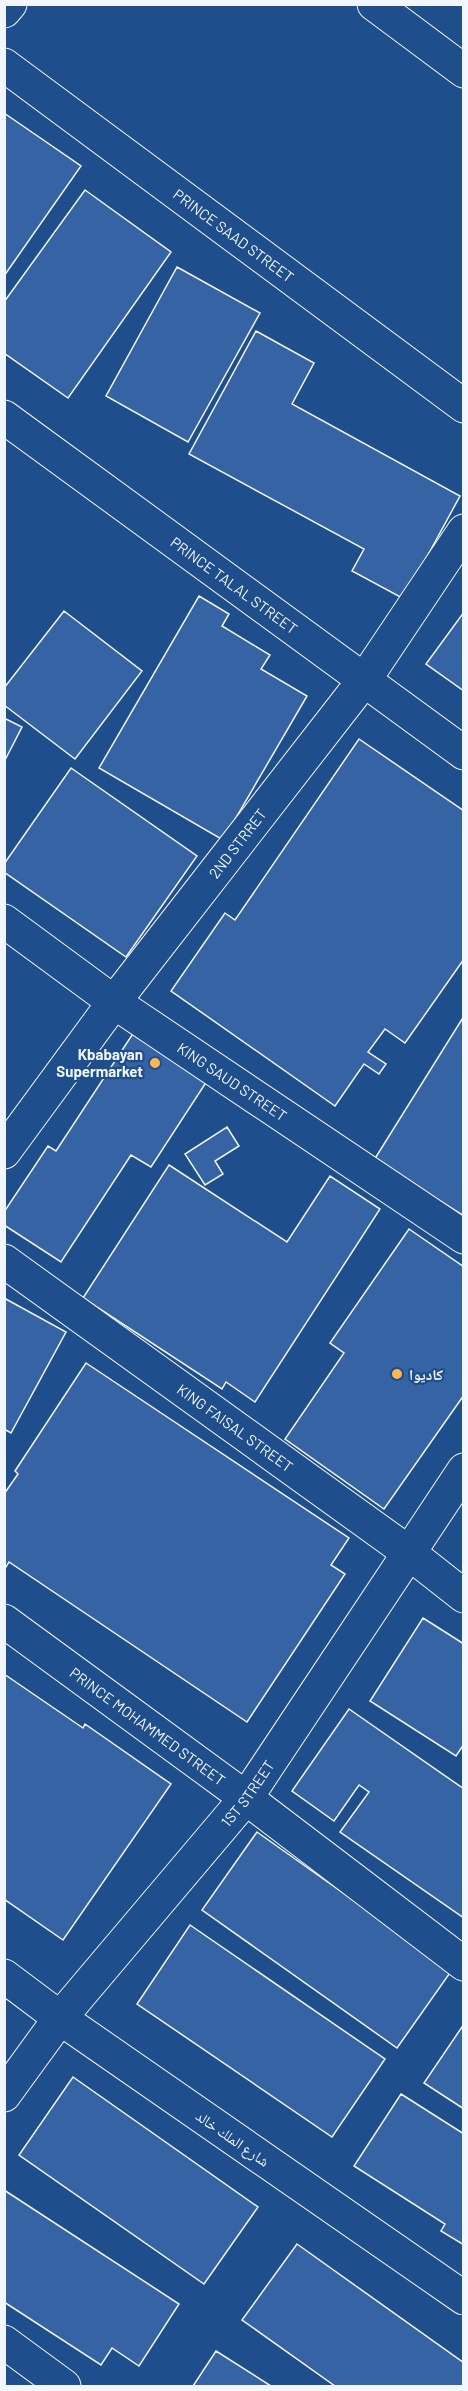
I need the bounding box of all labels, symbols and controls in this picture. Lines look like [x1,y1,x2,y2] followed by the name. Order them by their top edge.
[170,185,298,286] street label: PRINCE SAAD STREET
[167,533,301,637] street label: PRINCE TALAL STREET
[205,805,270,882] street label: 2ND STRRET
[174,1038,290,1125] street label: KING SAUD STREET
[56,1045,143,1080] place label: Kbabayan Supermarket
[148,1056,162,1070] marker: Kbabayan Supermarket
[409,1365,444,1383] place label: كاديوا
[390,1367,404,1381] marker: كاديوا
[174,1380,297,1475] street label: KING FAISAL STREET
[66,1663,229,1789] street label: PRINCE MOHAMMED STREET
[217,1757,278,1830] street label: 1ST STREET
[192,2106,273,2172] street label: شارع الملك خالد

